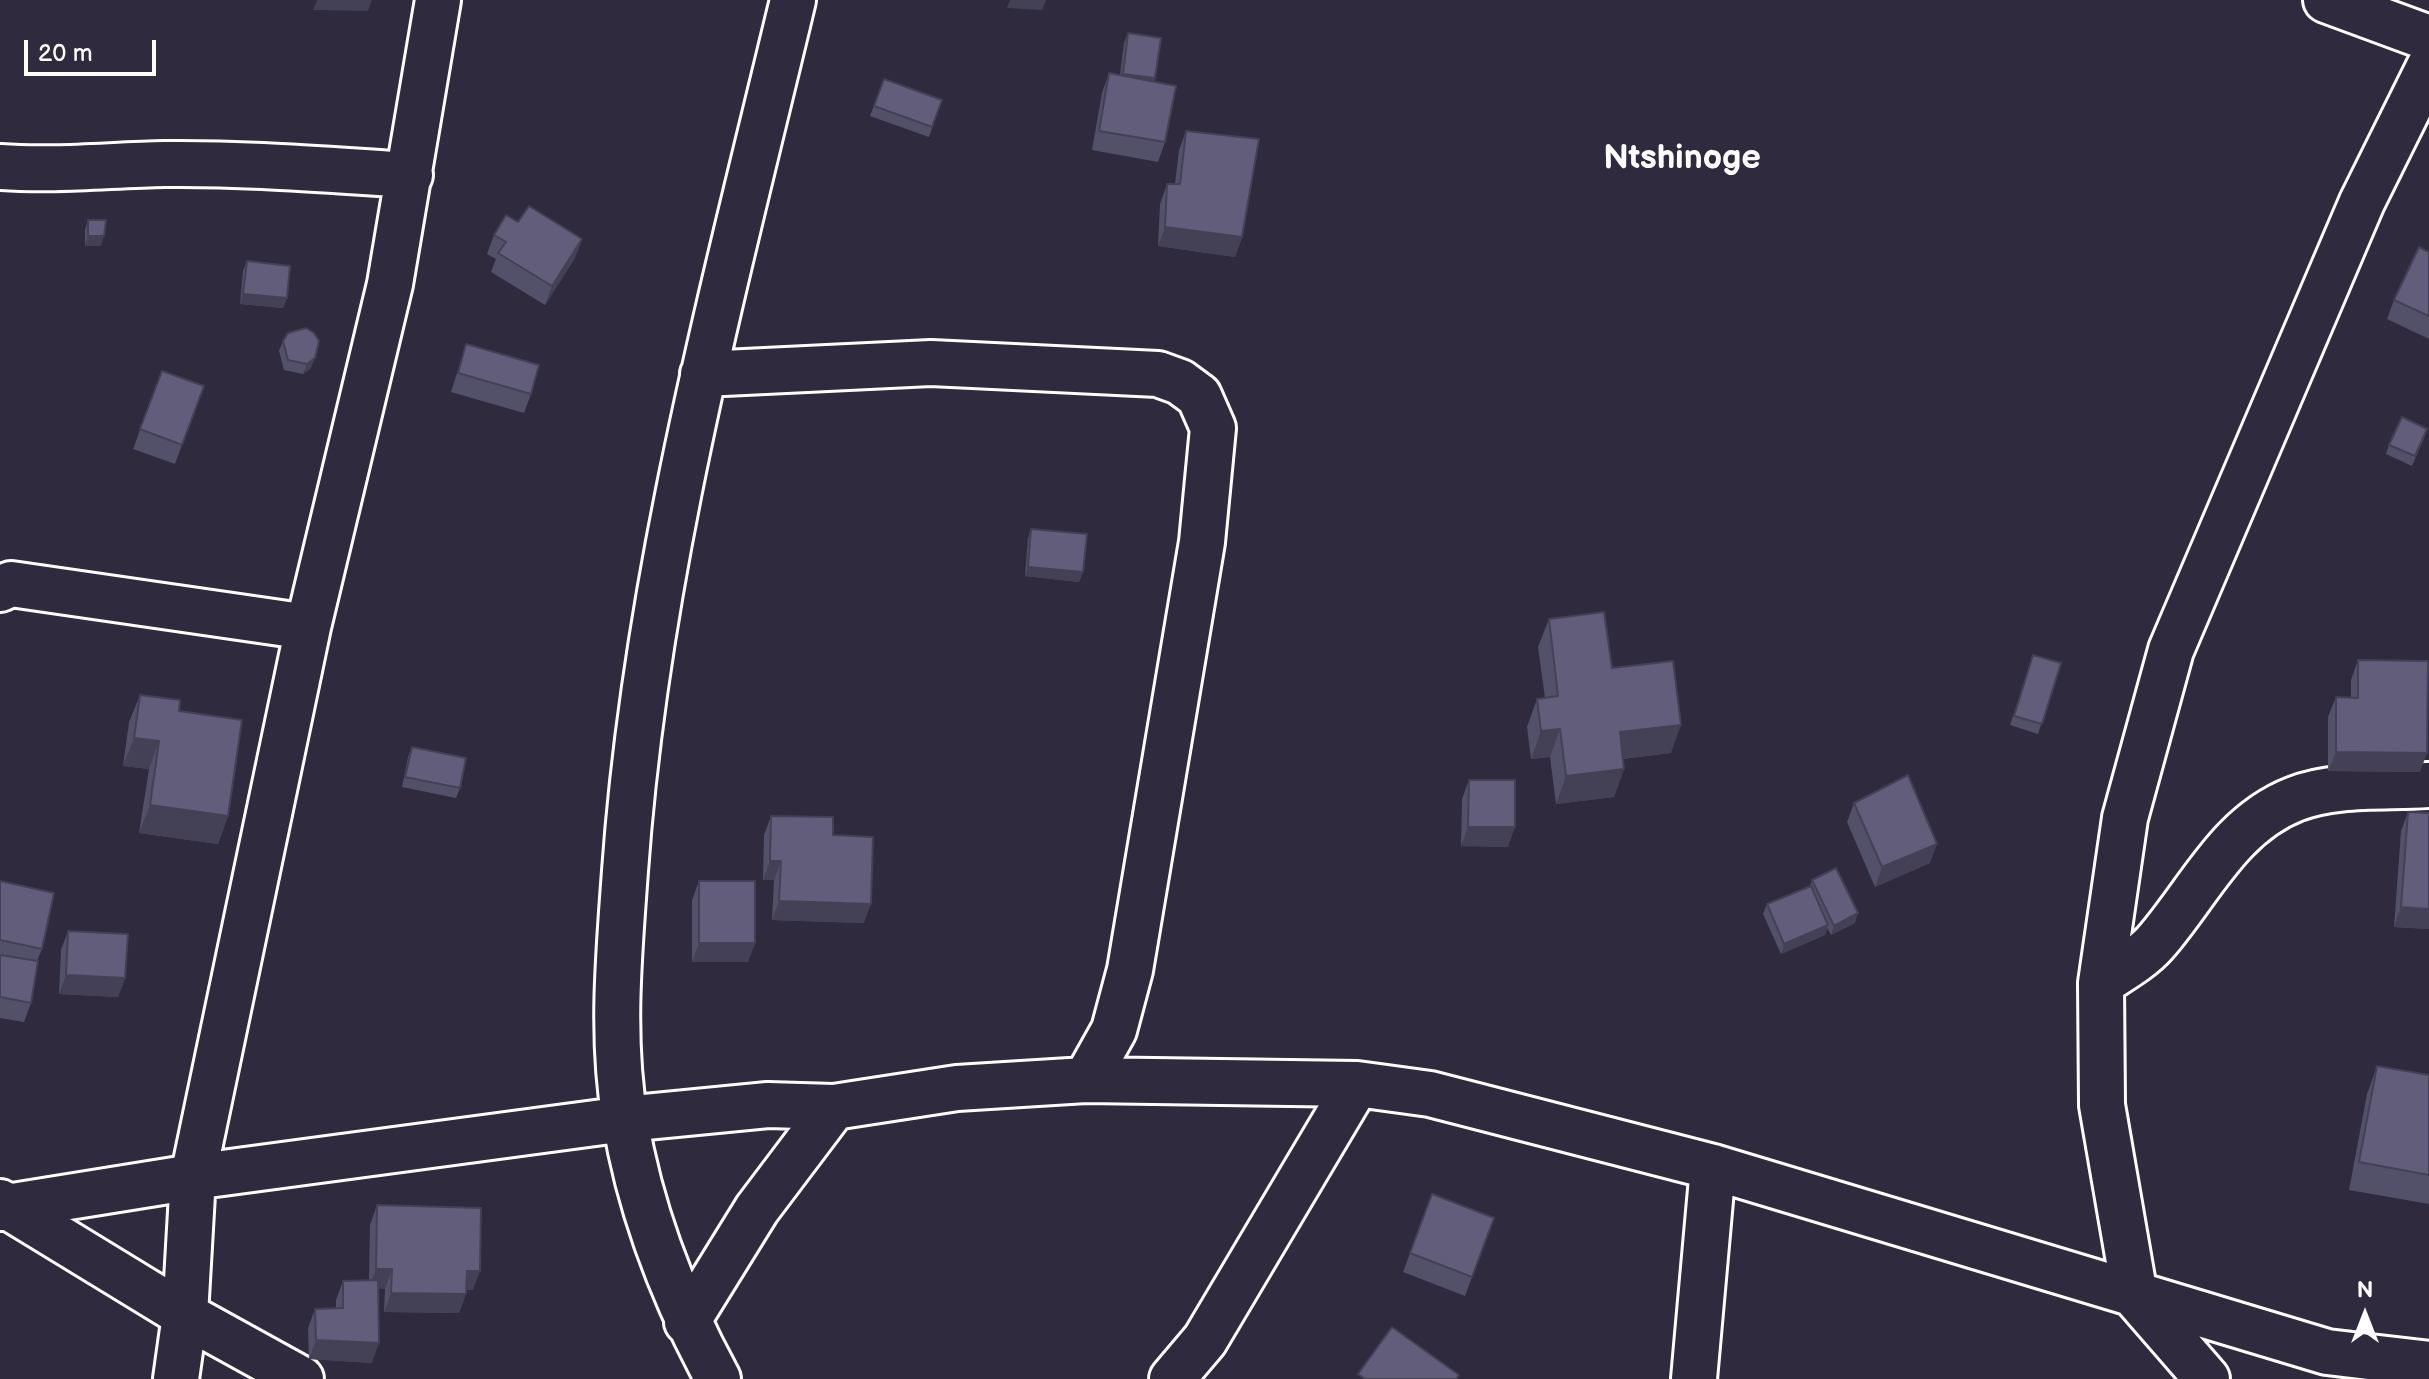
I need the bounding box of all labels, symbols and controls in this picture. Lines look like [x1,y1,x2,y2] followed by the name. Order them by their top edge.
[28,24,160,74] scale bar
[38,39,93,68] text: 20 m
[1603,139,1761,179] district label: Ntshinoge
[2325,1275,2405,1355] north arrow
[2357,1277,2373,1304] text: N

